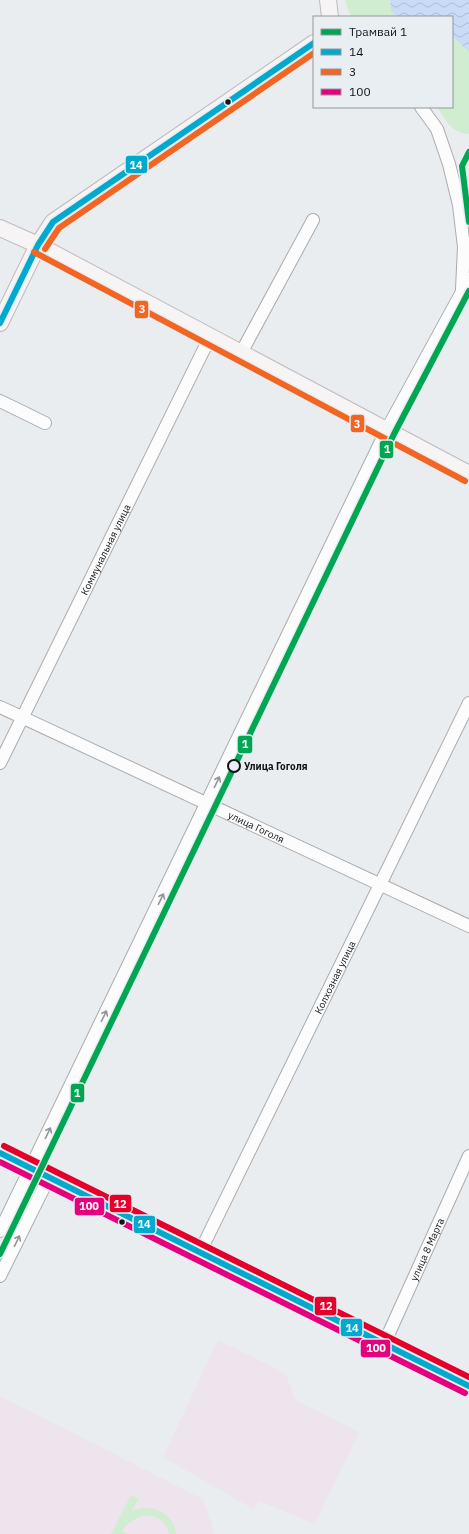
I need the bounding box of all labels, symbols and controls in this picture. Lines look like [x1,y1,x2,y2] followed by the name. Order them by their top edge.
[313,16,453,108] legend
[349,24,407,39] text: Трамвай 1
[349,44,363,59] text: 14
[349,64,356,79] text: 3
[349,84,371,99] text: 100
[223,97,233,107] unlabelled marker
[125,155,148,174] line badge: 14
[129,158,143,172] text: 14
[134,300,149,319] line badge: 3
[139,302,145,316] text: 3
[350,414,365,433] line badge: 3
[354,417,360,431] text: 3
[379,440,394,459] line badge: 1
[384,442,391,456] text: 1
[77,501,133,597] street label: Коммунальная улица
[237,735,253,754] line badge: 1
[242,737,249,751] text: 1
[227,759,241,773] marker: Улица Гоголя
[244,760,308,773] place label: Улица Гоголя
[214,776,221,788] one-way arrow
[226,808,287,845] street label: улица Гоголя
[158,893,165,905] one-way arrow
[311,938,358,1016] street label: Колхозная улица
[101,1010,108,1022] one-way arrow
[70,1083,85,1103] line badge: 1
[74,1086,81,1100] text: 1
[45,1127,52,1139] one-way arrow
[109,1194,132,1213] line badge: 12
[74,1197,105,1216] line badge: 100
[113,1197,127,1211] text: 12
[79,1199,99,1213] text: 100
[133,1215,156,1234] line badge: 14
[407,1215,447,1283] street label: улица 8 Марта
[117,1217,127,1227] unlabelled marker
[137,1217,151,1231] text: 14
[14,1235,21,1247] one-way arrow
[314,1296,337,1316] line badge: 12
[319,1299,333,1313] text: 12
[340,1318,363,1337] line badge: 14
[345,1321,359,1335] text: 14
[360,1339,391,1358] line badge: 100
[366,1341,386,1355] text: 100

